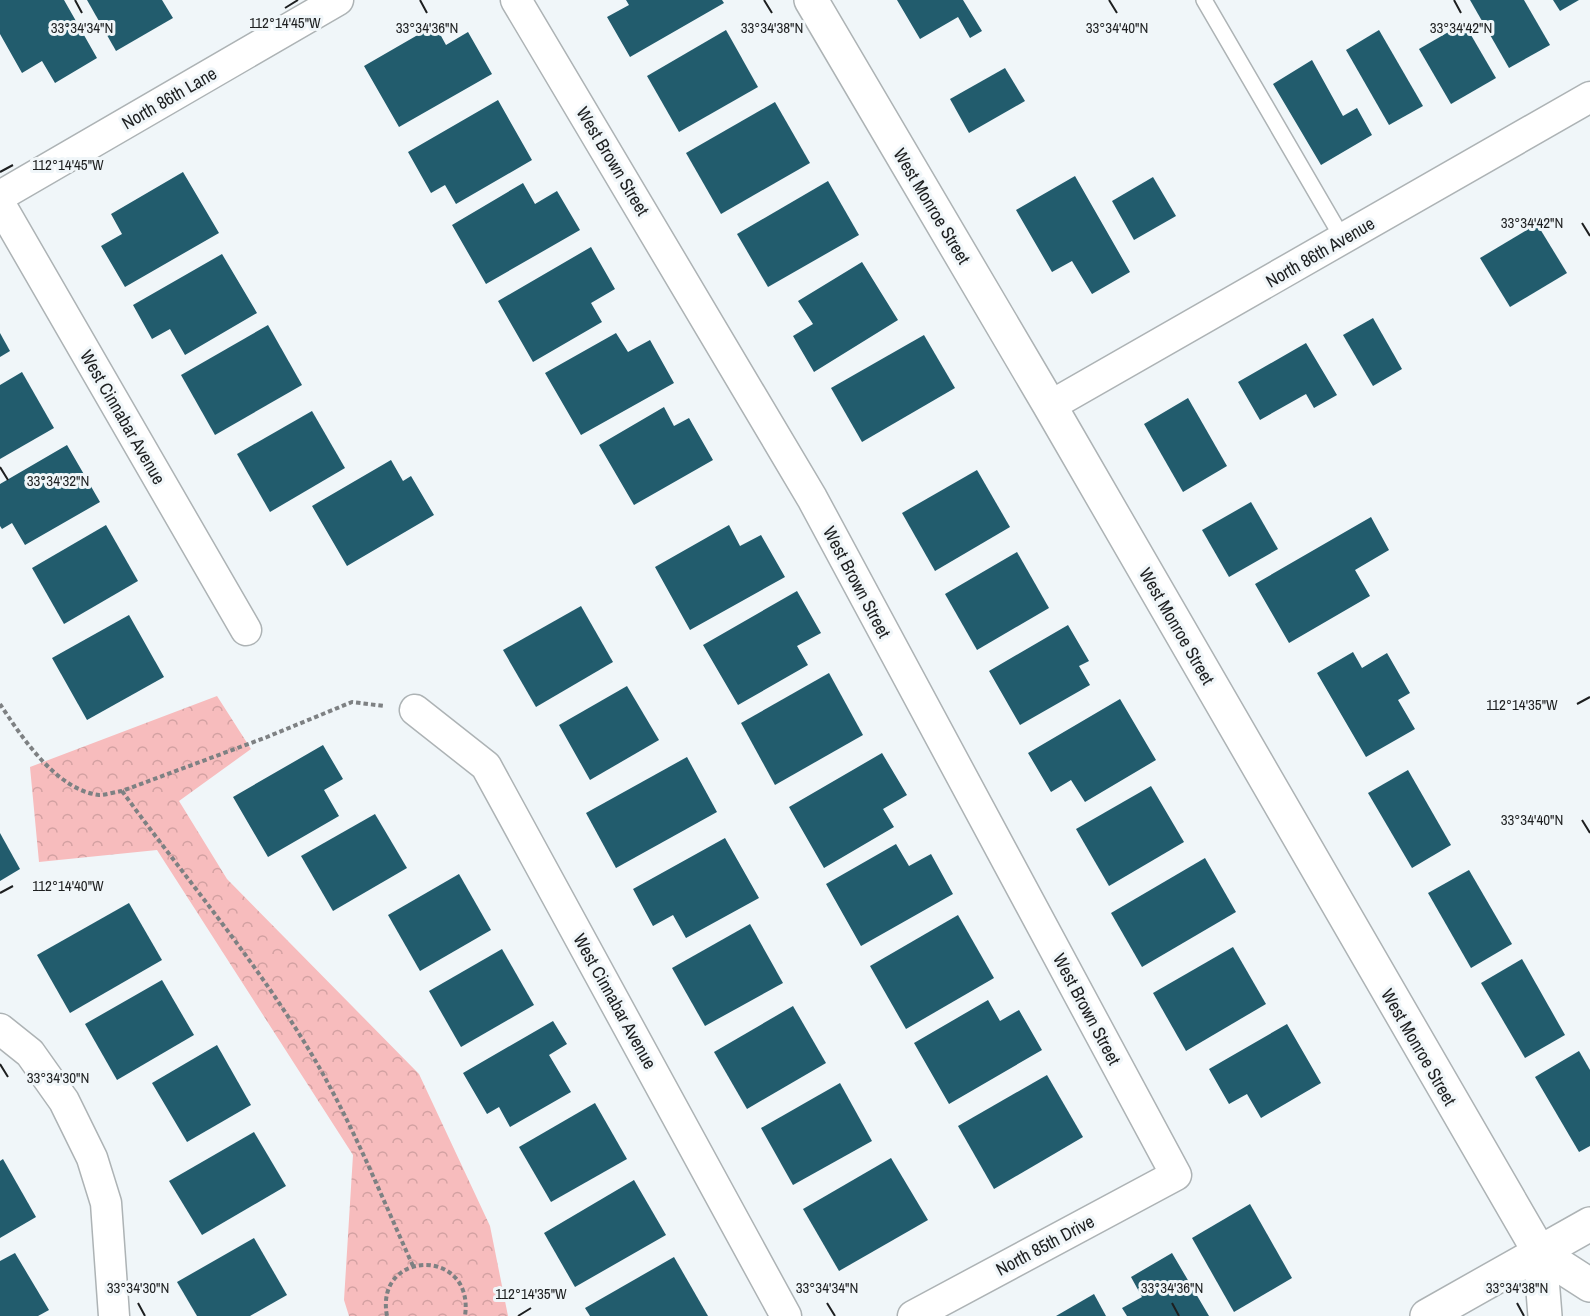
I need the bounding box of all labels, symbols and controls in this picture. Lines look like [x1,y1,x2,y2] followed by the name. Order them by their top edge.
[249,12,321,33] text: 112°14'45"W
[51,17,113,38] text: 33°34'34"N
[396,17,458,38] text: 33°34'36"N
[741,17,803,38] text: 33°34'38"N
[1086,17,1148,38] text: 33°34'40"N
[1430,17,1492,38] text: 33°34'42"N
[117,61,221,135] street label: North 86th Lane
[571,102,655,220] street label: West Brown Street
[888,143,976,269] street label: West Monroe Street
[32,154,104,175] text: 112°14'45"W
[1261,211,1379,293] street label: North 86th Avenue
[1501,212,1563,233] text: 33°34'42"N
[74,345,172,489] street label: West Cinnabar Avenue
[27,470,89,491] text: 33°34'32"N
[817,522,897,642] street label: West Brown Street
[1133,563,1221,689] street label: West Monroe Street
[1486,694,1558,715] text: 112°14'35"W
[1501,809,1563,830] text: 33°34'40"N
[32,875,104,896] text: 112°14'40"W
[567,929,663,1073] street label: West Cinnabar Avenue
[1047,949,1127,1069] street label: West Brown Street
[1375,984,1463,1110] street label: West Monroe Street
[27,1067,89,1088] text: 33°34'30"N
[991,1209,1099,1281] street label: North 85th Drive
[107,1277,169,1298] text: 33°34'30"N
[796,1277,858,1298] text: 33°34'34"N
[1141,1277,1203,1298] text: 33°34'36"N
[1486,1277,1548,1298] text: 33°34'38"N
[495,1283,567,1304] text: 112°14'35"W

